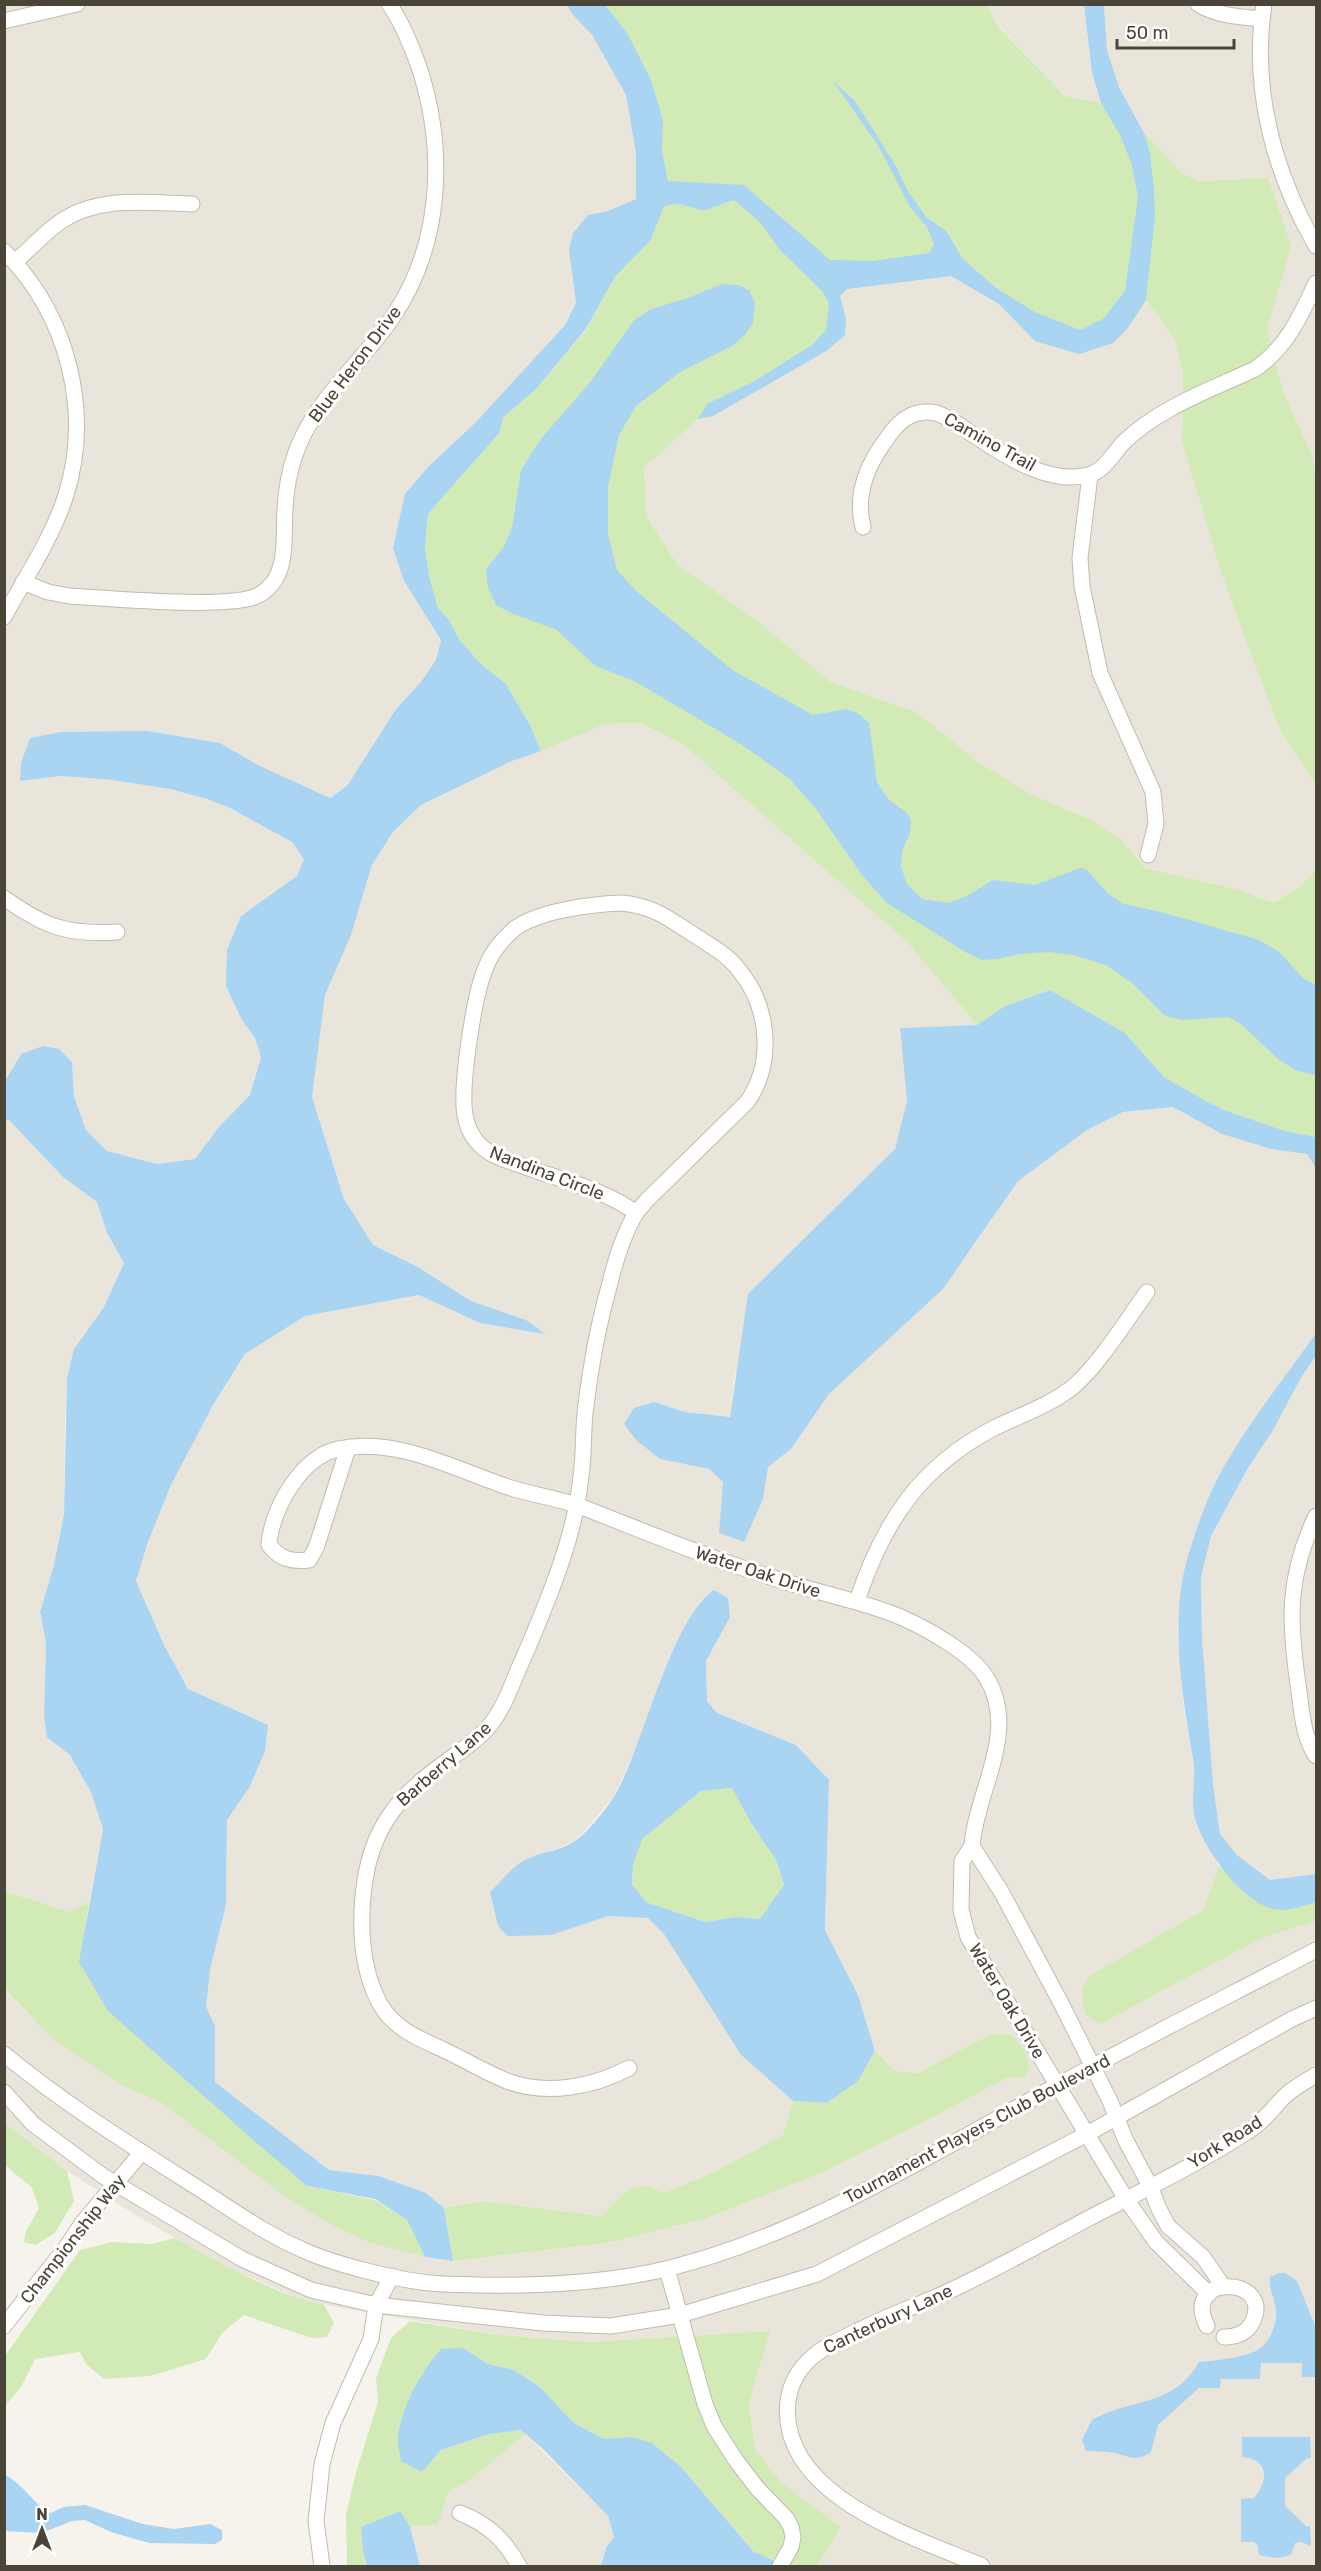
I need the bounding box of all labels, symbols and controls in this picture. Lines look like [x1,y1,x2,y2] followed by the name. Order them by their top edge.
[1117,12,1234,50] scale bar
[1126,22,1169,44] text: 50 m
[304,301,406,427] street label: Blue Heron Drive
[940,408,1040,476] street label: Camino Trail
[487,1141,607,1205] street label: Nandina Circle
[692,1541,824,1603] street label: Water Oak Drive
[392,1717,496,1811] street label: Barberry Lane
[964,1939,1050,2063] street label: Water Oak Drive
[840,2049,1114,2209] street label: Tournament Players Club Boulevard
[1184,2111,1266,2173] street label: York Road
[16,2170,130,2308] street label: Championship Way
[820,2279,956,2359] street label: Canterbury Lane
[12,2499,72,2559] north arrow
[36,2505,48,2524] text: N

